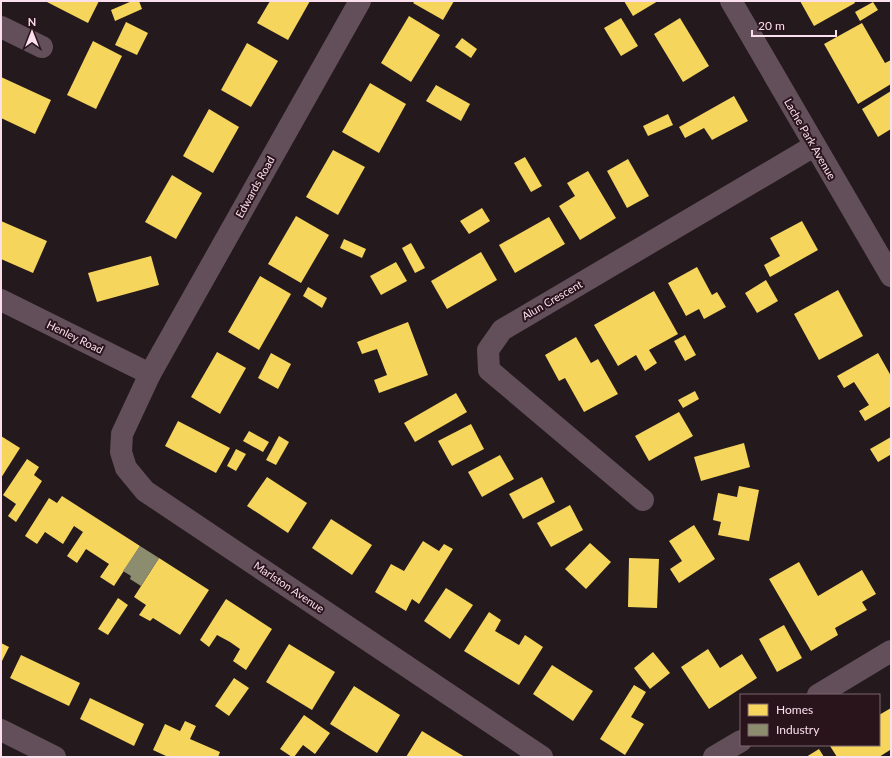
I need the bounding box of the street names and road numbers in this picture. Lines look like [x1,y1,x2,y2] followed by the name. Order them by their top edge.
[782,96,839,182] street label: Lache Park Avenue
[232,154,277,220] street label: Edwards Road
[519,277,584,322] street label: Alun Crescent
[45,317,106,356] street label: Henley Road
[252,558,327,615] street label: Marlston Avenue

